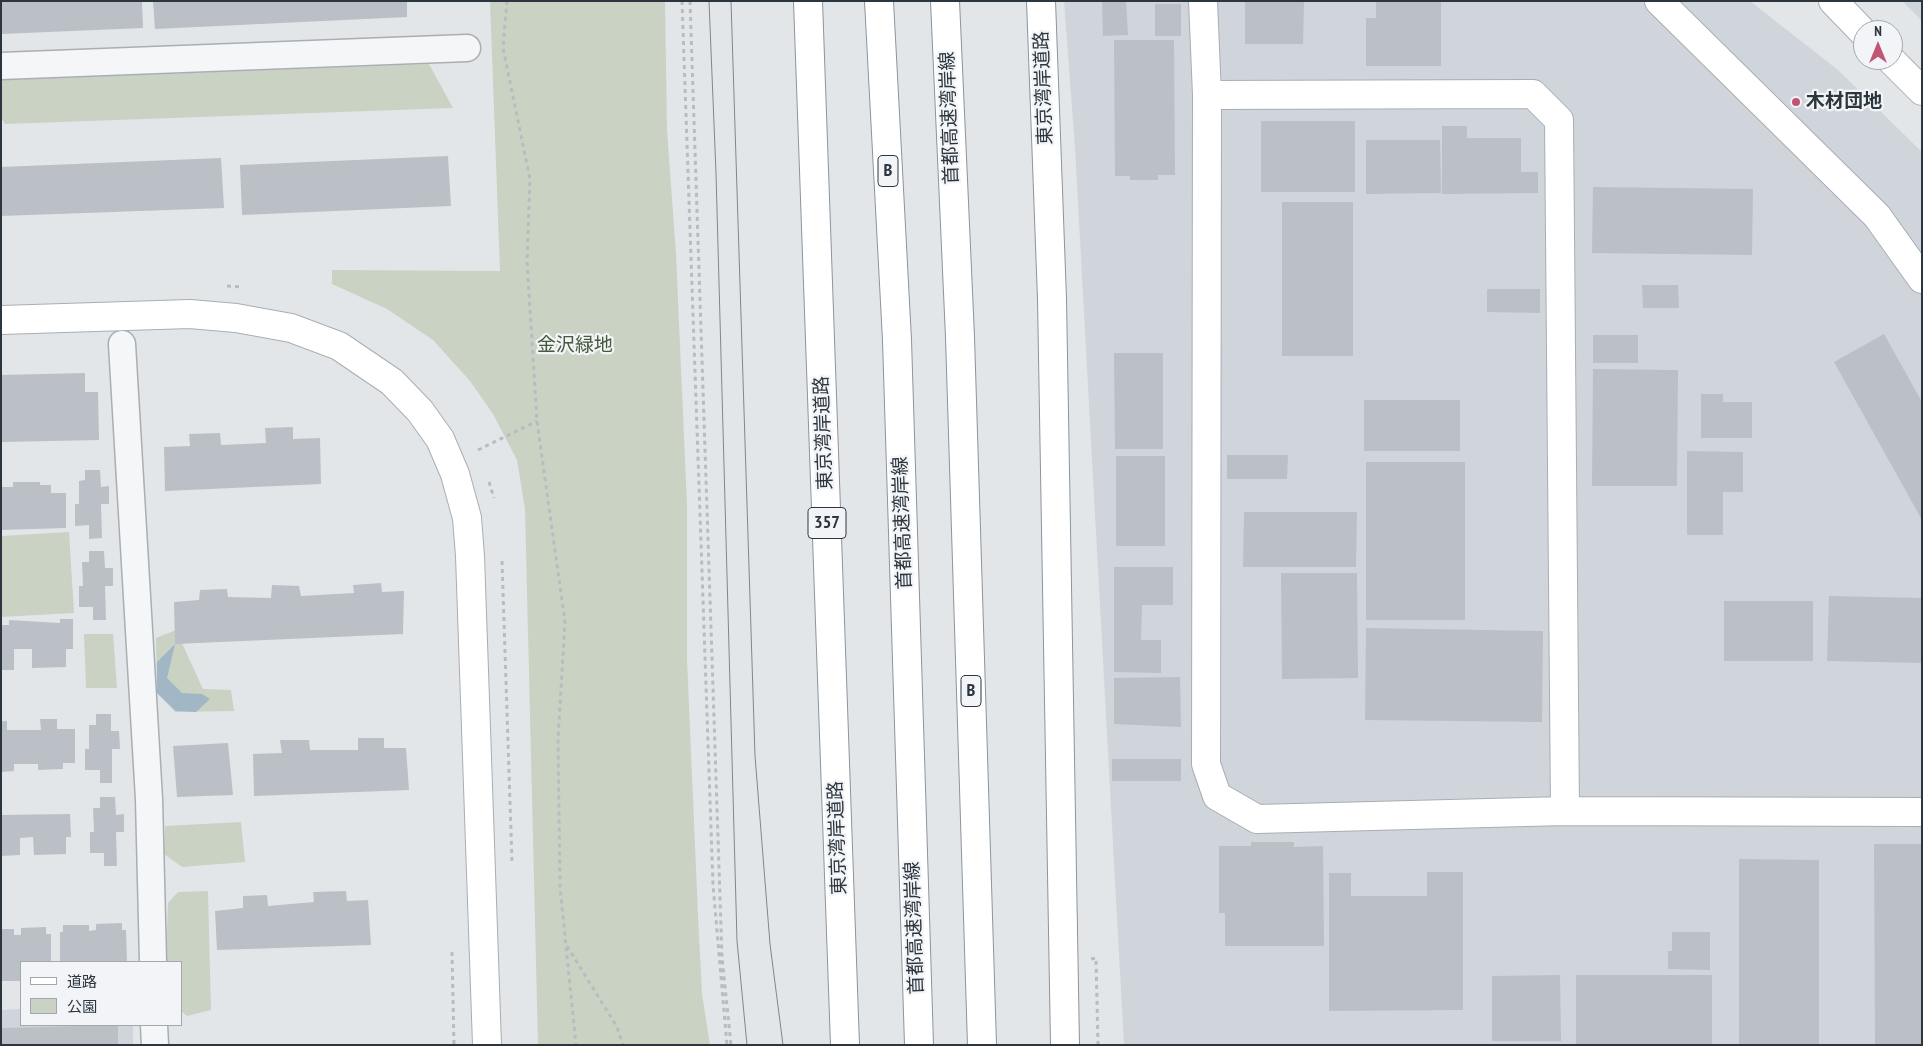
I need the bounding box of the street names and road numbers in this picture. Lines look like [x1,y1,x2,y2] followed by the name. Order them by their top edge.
[1031,31,1057,145] street label: 東京湾岸道路
[936,51,964,185] street label: 首都高速湾岸線
[878,156,898,187] road number: B
[811,376,837,490] street label: 東京湾岸道路
[889,456,917,590] street label: 首都高速湾岸線
[808,508,846,538] road number: 357
[961,676,981,706] road number: B
[825,781,851,895] street label: 東京湾岸道路
[901,861,929,995] street label: 首都高速湾岸線

